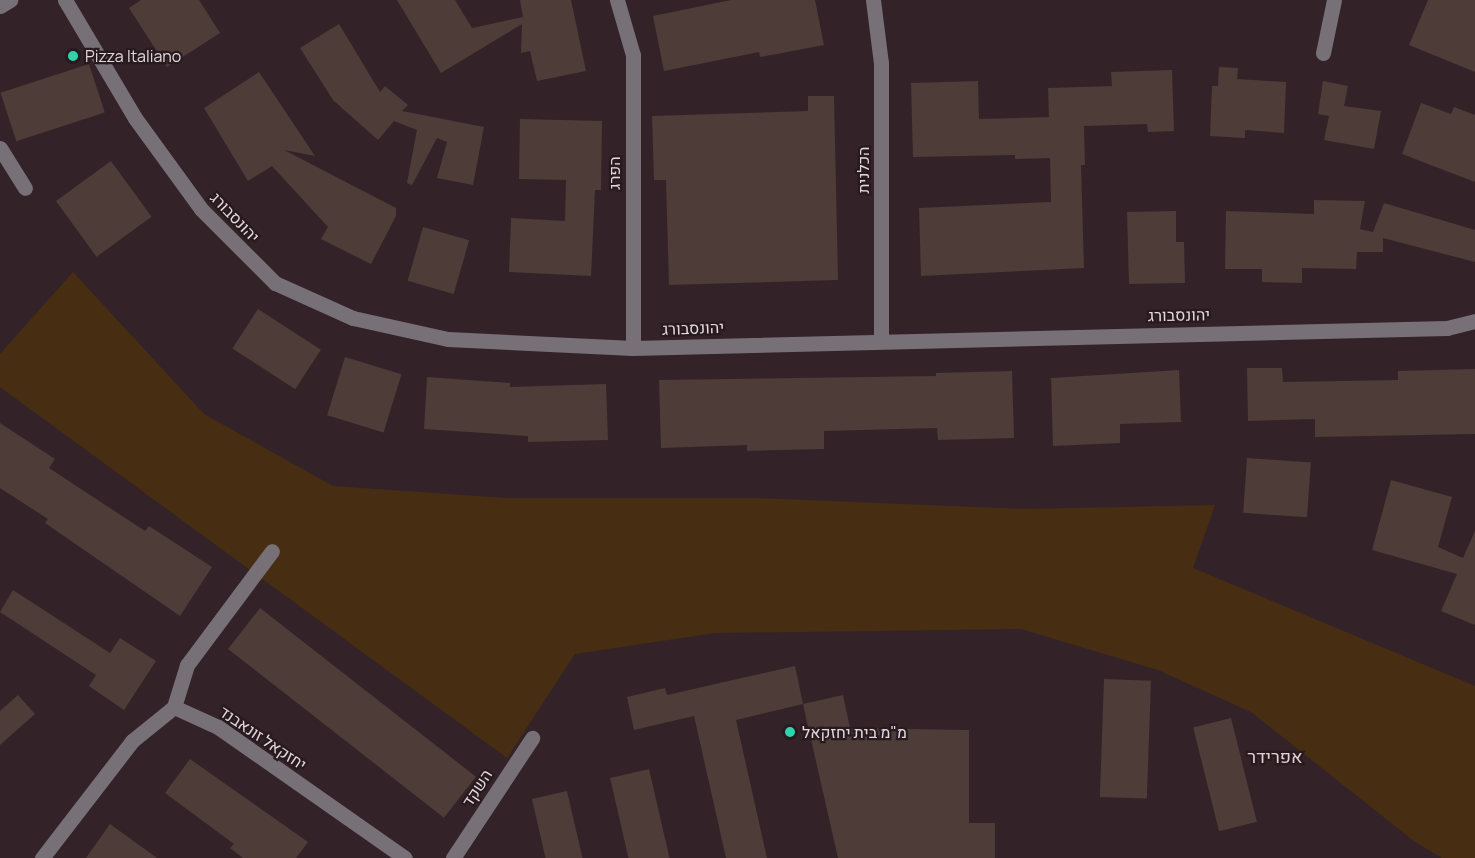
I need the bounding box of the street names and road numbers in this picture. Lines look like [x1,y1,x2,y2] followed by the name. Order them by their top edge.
[853,147,873,193] street label: הכלנית
[604,156,624,190] street label: הפרג
[207,188,263,246] street label: יהונסבורג
[1148,305,1210,325] street label: יהונסבורג
[662,317,724,339] street label: יהונסבורג
[216,702,310,774] street label: יחזקאל זונאבנד
[458,766,496,810] street label: השקד

